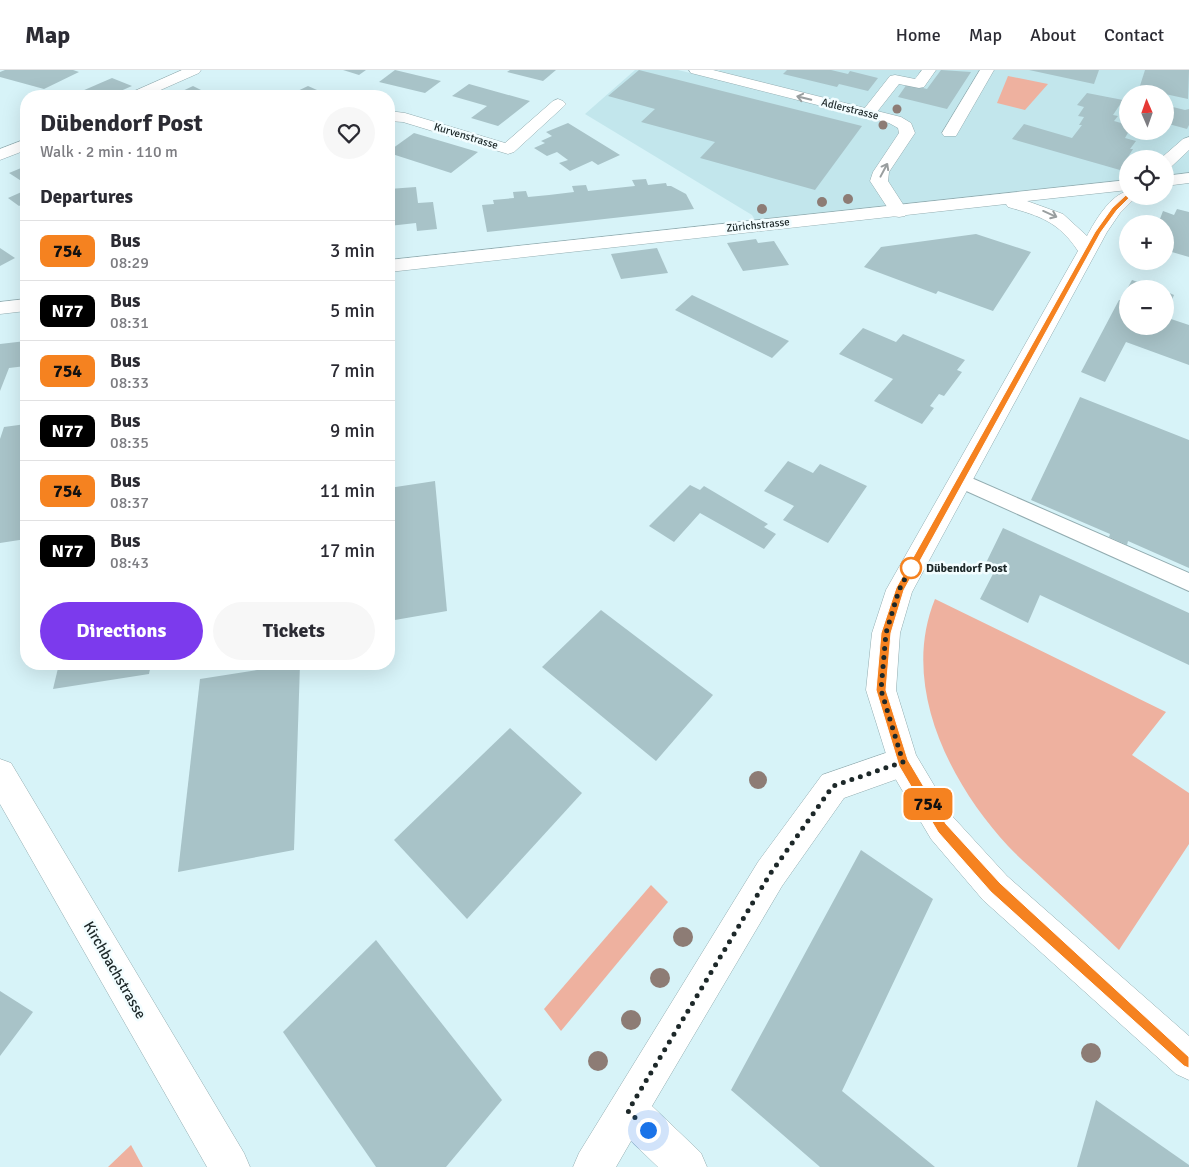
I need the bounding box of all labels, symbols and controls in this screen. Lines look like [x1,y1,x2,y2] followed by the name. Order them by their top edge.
[25,20,70,50] text: Map
[896,24,941,46] text: Home
[969,24,1002,46] text: Map
[1030,24,1076,46] text: About
[1104,24,1164,46] text: Contact
[1119,85,1174,140] north arrow
[1119,85,1174,335] map controls
[797,92,813,102] one-way arrow
[820,96,880,122] street label: Adlerstrasse
[323,107,375,159] button: heart
[40,108,203,138] text: Dübendorf Post
[432,120,500,152] street label: Kurvenstrasse
[40,142,178,162] text: Walk · 2 min · 110 m
[1119,150,1174,205] button: locate
[880,163,889,178] one-way arrow
[40,185,133,209] text: Departures
[1042,210,1057,220] one-way arrow
[726,215,790,235] street label: Zürichstrasse
[1119,215,1174,270] button: +
[110,229,141,253] text: Bus
[330,239,375,263] text: 3 min
[53,240,82,262] text: 754
[110,253,149,273] text: 08:29
[1119,280,1174,335] button: −
[110,289,141,313] text: Bus
[330,299,375,323] text: 5 min
[52,300,83,322] text: N77
[110,313,149,333] text: 08:31
[110,349,141,373] text: Bus
[330,359,375,383] text: 7 min
[53,360,82,382] text: 754
[110,373,149,393] text: 08:33
[110,409,141,433] text: Bus
[330,419,375,443] text: 9 min
[52,420,83,442] text: N77
[110,433,149,453] text: 08:35
[110,469,141,493] text: Bus
[320,479,375,503] text: 11 min
[53,480,82,502] text: 754
[110,493,149,513] text: 08:37
[110,529,141,553] text: Bus
[320,539,375,563] text: 17 min
[52,540,83,562] text: N77
[110,553,149,573] text: 08:43
[900,557,922,579] marker: Dübendorf Post
[926,561,1008,576] place label: Dübendorf Post
[40,602,203,660] button: Directions
[213,602,375,660] button: Tickets
[899,788,957,820] line badge: 754
[913,793,943,815] text: 754
[80,918,150,1022] street label: Kirchbachstrasse
[636,1118,661,1143] your location

